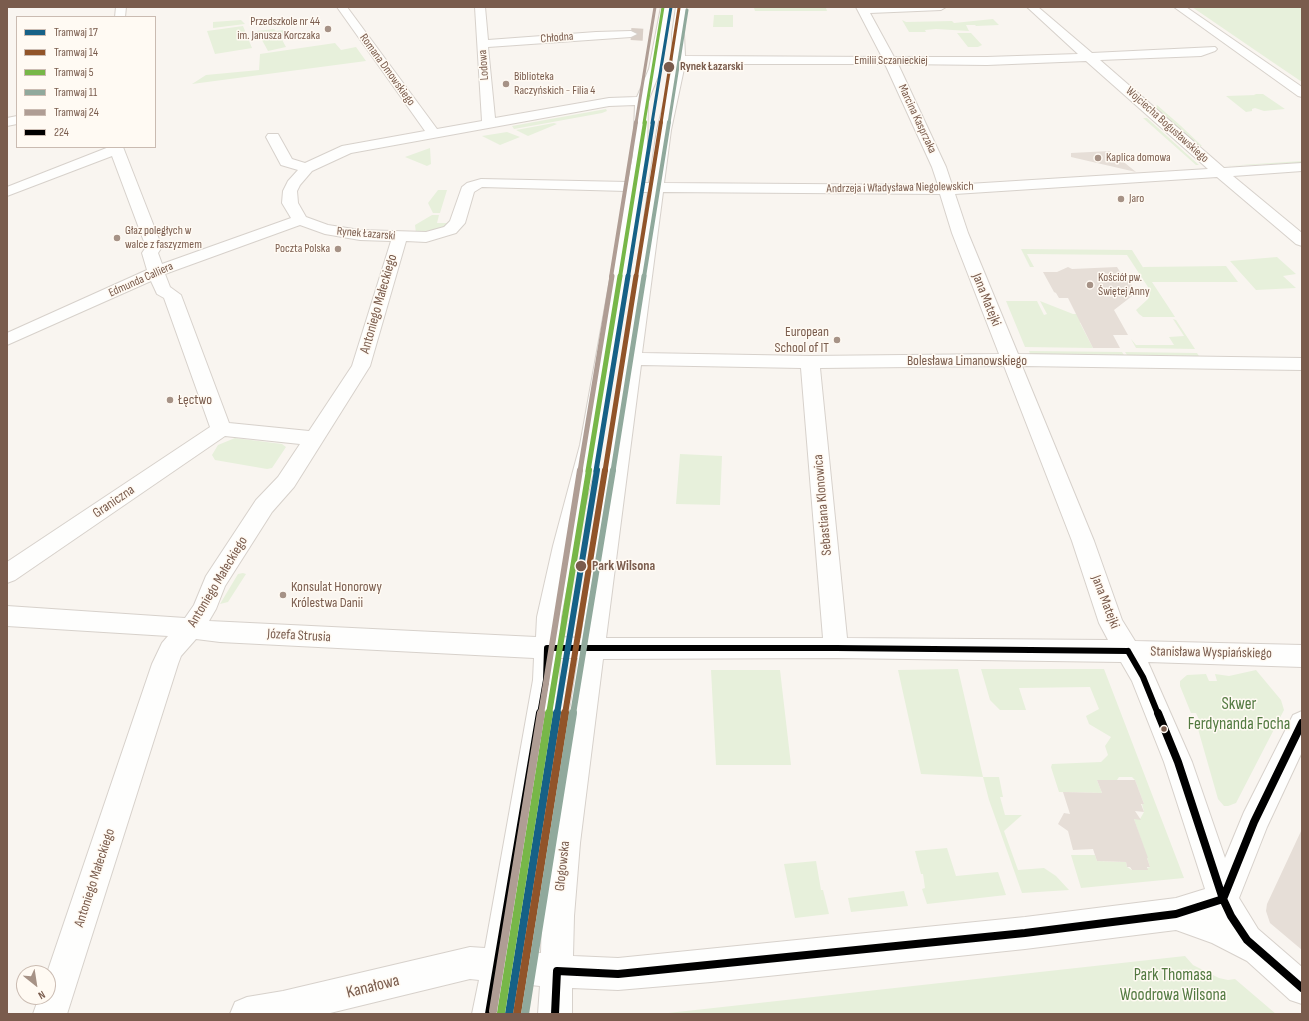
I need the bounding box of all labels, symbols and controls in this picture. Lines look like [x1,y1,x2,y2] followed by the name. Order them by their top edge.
[237,15,320,43] place label: Przedszkole nr 44 im. Janusza Korczaka
[16,16,156,148] legend
[323,24,333,34] marker: Przedszkole nr 44 im. Janusza Korczaka
[54,25,98,40] text: Tramwaj 17
[540,29,574,47] street label: Chłodna
[356,31,418,109] street label: Romana Dmowskiego
[54,45,98,60] text: Tramwaj 14
[476,49,492,81] street label: Lodowa
[854,54,928,68] street label: Emilii Sczanieckiej
[662,60,676,74] marker: Rynek Łazarski
[680,60,743,74] place label: Rynek Łazarski
[54,65,94,80] text: Tramwaj 5
[514,70,595,98] place label: Biblioteka Raczyńskich - Filia 4
[501,79,511,89] marker: Biblioteka Raczyńskich - Filia 4
[895,82,939,156] street label: Marcina Kasprzaka
[1123,84,1211,166] street label: Wojciecha Bogusławskiego
[54,85,97,100] text: Tramwaj 11
[54,105,99,120] text: Tramwaj 24
[54,125,69,140] text: 224
[1106,151,1171,165] place label: Kaplica domowa
[1093,153,1103,163] marker: Kaplica domowa
[826,180,974,196] street label: Andrzeja i Władysława Niegolewskich
[1129,192,1144,206] place label: Jaro
[1116,194,1126,204] marker: Jaro
[125,224,202,252] place label: Głaz poległych w walce z faszyzmem
[336,224,396,244] street label: Rynek Łazarski
[112,233,122,243] marker: Głaz poległych w walce z faszyzmem
[275,242,330,256] place label: Poczta Polska
[333,244,343,254] marker: Poczta Polska
[357,252,401,356] street label: Antoniego Małeckiego
[106,259,176,301] street label: Edmunda Calliera
[968,271,1004,329] street label: Jana Matejki
[1098,271,1150,299] place label: Kościół pw. Świętej Anny
[1085,280,1095,290] marker: Kościół pw. Świętej Anny
[774,324,829,356] place label: European School of IT
[832,335,842,345] marker: European School of IT
[907,353,1027,369] street label: Bolesława Limanowskiego
[178,392,212,408] place label: Łęctwo
[165,395,175,405] marker: Łęctwo
[810,454,836,556] street label: Sebastiana Klonowica
[90,482,138,522] street label: Graniczna
[184,534,252,630] street label: Antoniego Małeckiego
[592,558,655,574] place label: Park Wilsona
[574,559,588,573] marker: Park Wilsona
[1087,573,1123,631] street label: Jana Matejki
[291,579,382,612] place label: Konsulat Honorowy Królestwa Danii
[278,590,288,600] marker: Konsulat Honorowy Królestwa Danii
[267,626,331,646] street label: Józefa Strusia
[1150,644,1272,662] street label: Stanisława Wyspiańskiego
[1188,695,1290,735] park label: Skwer Ferdynanda Focha
[1159,724,1169,734] unlabelled marker
[71,827,119,929] street label: Antoniego Małeckiego
[552,840,574,892] street label: Głogowska
[16,965,56,1005] north arrow
[1120,966,1226,1006] park label: Park Thomasa Woodrowa Wilsona
[344,971,402,1003] street label: Kanałowa
[36,988,48,1002] text: N

